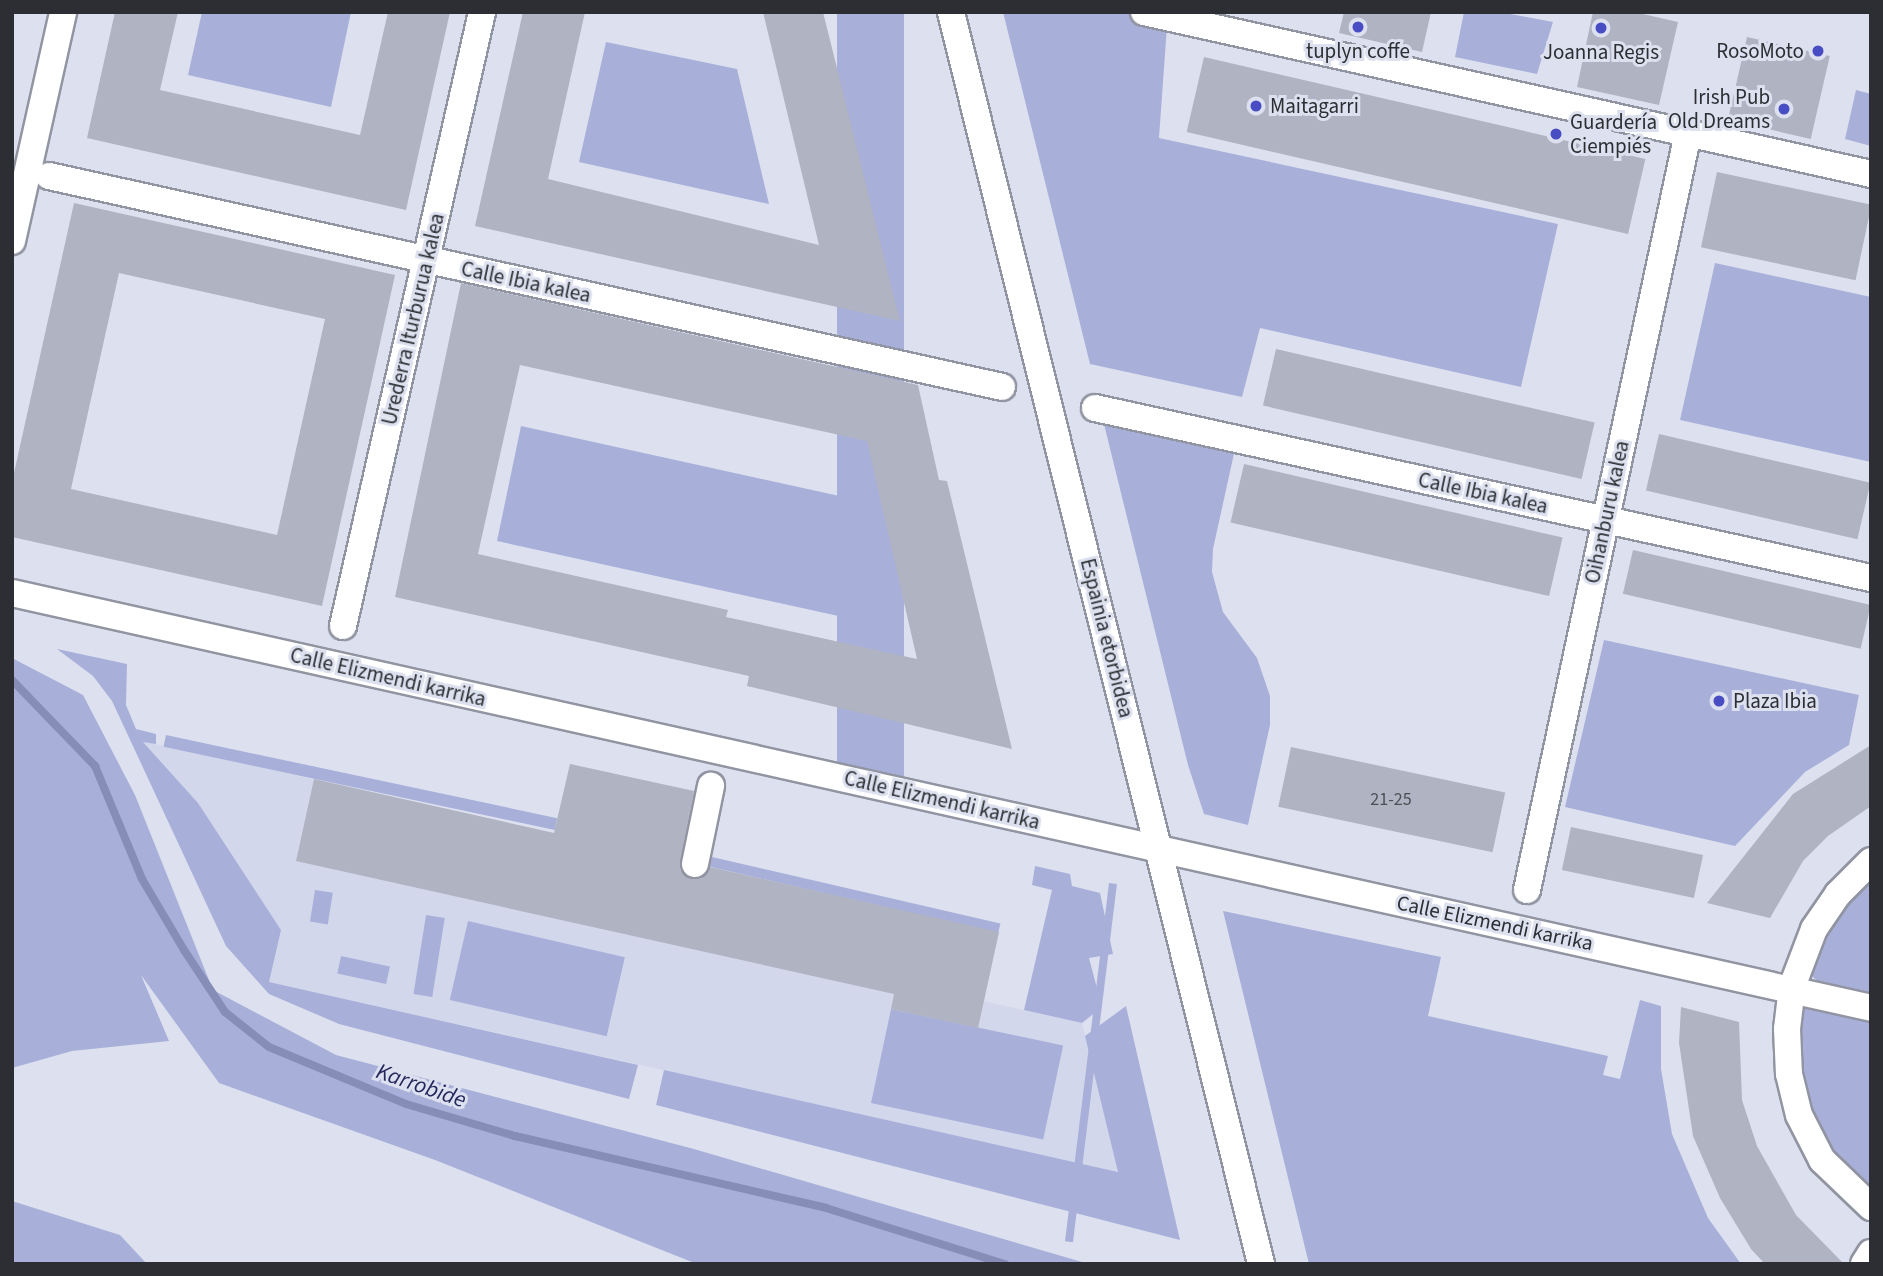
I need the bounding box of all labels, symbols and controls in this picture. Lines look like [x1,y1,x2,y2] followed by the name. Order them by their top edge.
[1350,19,1366,35] marker: tuplyn coffe
[1593,20,1609,36] marker: Joanna Regis
[1306,38,1410,64] place label: tuplyn coffe
[1716,38,1804,64] place label: RosoMoto
[1543,39,1659,65] place label: Joanna Regis
[1810,43,1826,59] marker: RosoMoto
[1668,84,1770,134] place label: Irish Pub Old Dreams
[1270,93,1359,119] place label: Maitagarri
[1248,98,1264,114] marker: Maitagarri
[1776,101,1792,117] marker: Irish Pub Old Dreams
[1570,109,1657,159] place label: Guardería Ciempiés
[1548,126,1564,142] marker: Guardería Ciempiés
[376,211,450,427] street label: Urederra Iturburua kalea
[459,256,593,308] street label: Calle Ibia kalea
[1580,438,1634,586] street label: Oihanburu kalea
[1416,467,1550,519] street label: Calle Ibia kalea
[1075,556,1139,720] street label: Espainia etorbidea
[288,642,488,712] street label: Calle Elizmendi karrika
[1733,688,1817,714] place label: Plaza Ibia
[1711,693,1727,709] marker: Plaza Ibia
[842,765,1042,835] street label: Calle Elizmendi karrika
[1370,789,1412,811] house number: 21-25
[1395,890,1595,956] street label: Calle Elizmendi karrika
[372,1058,470,1114] water label: Karrobide

